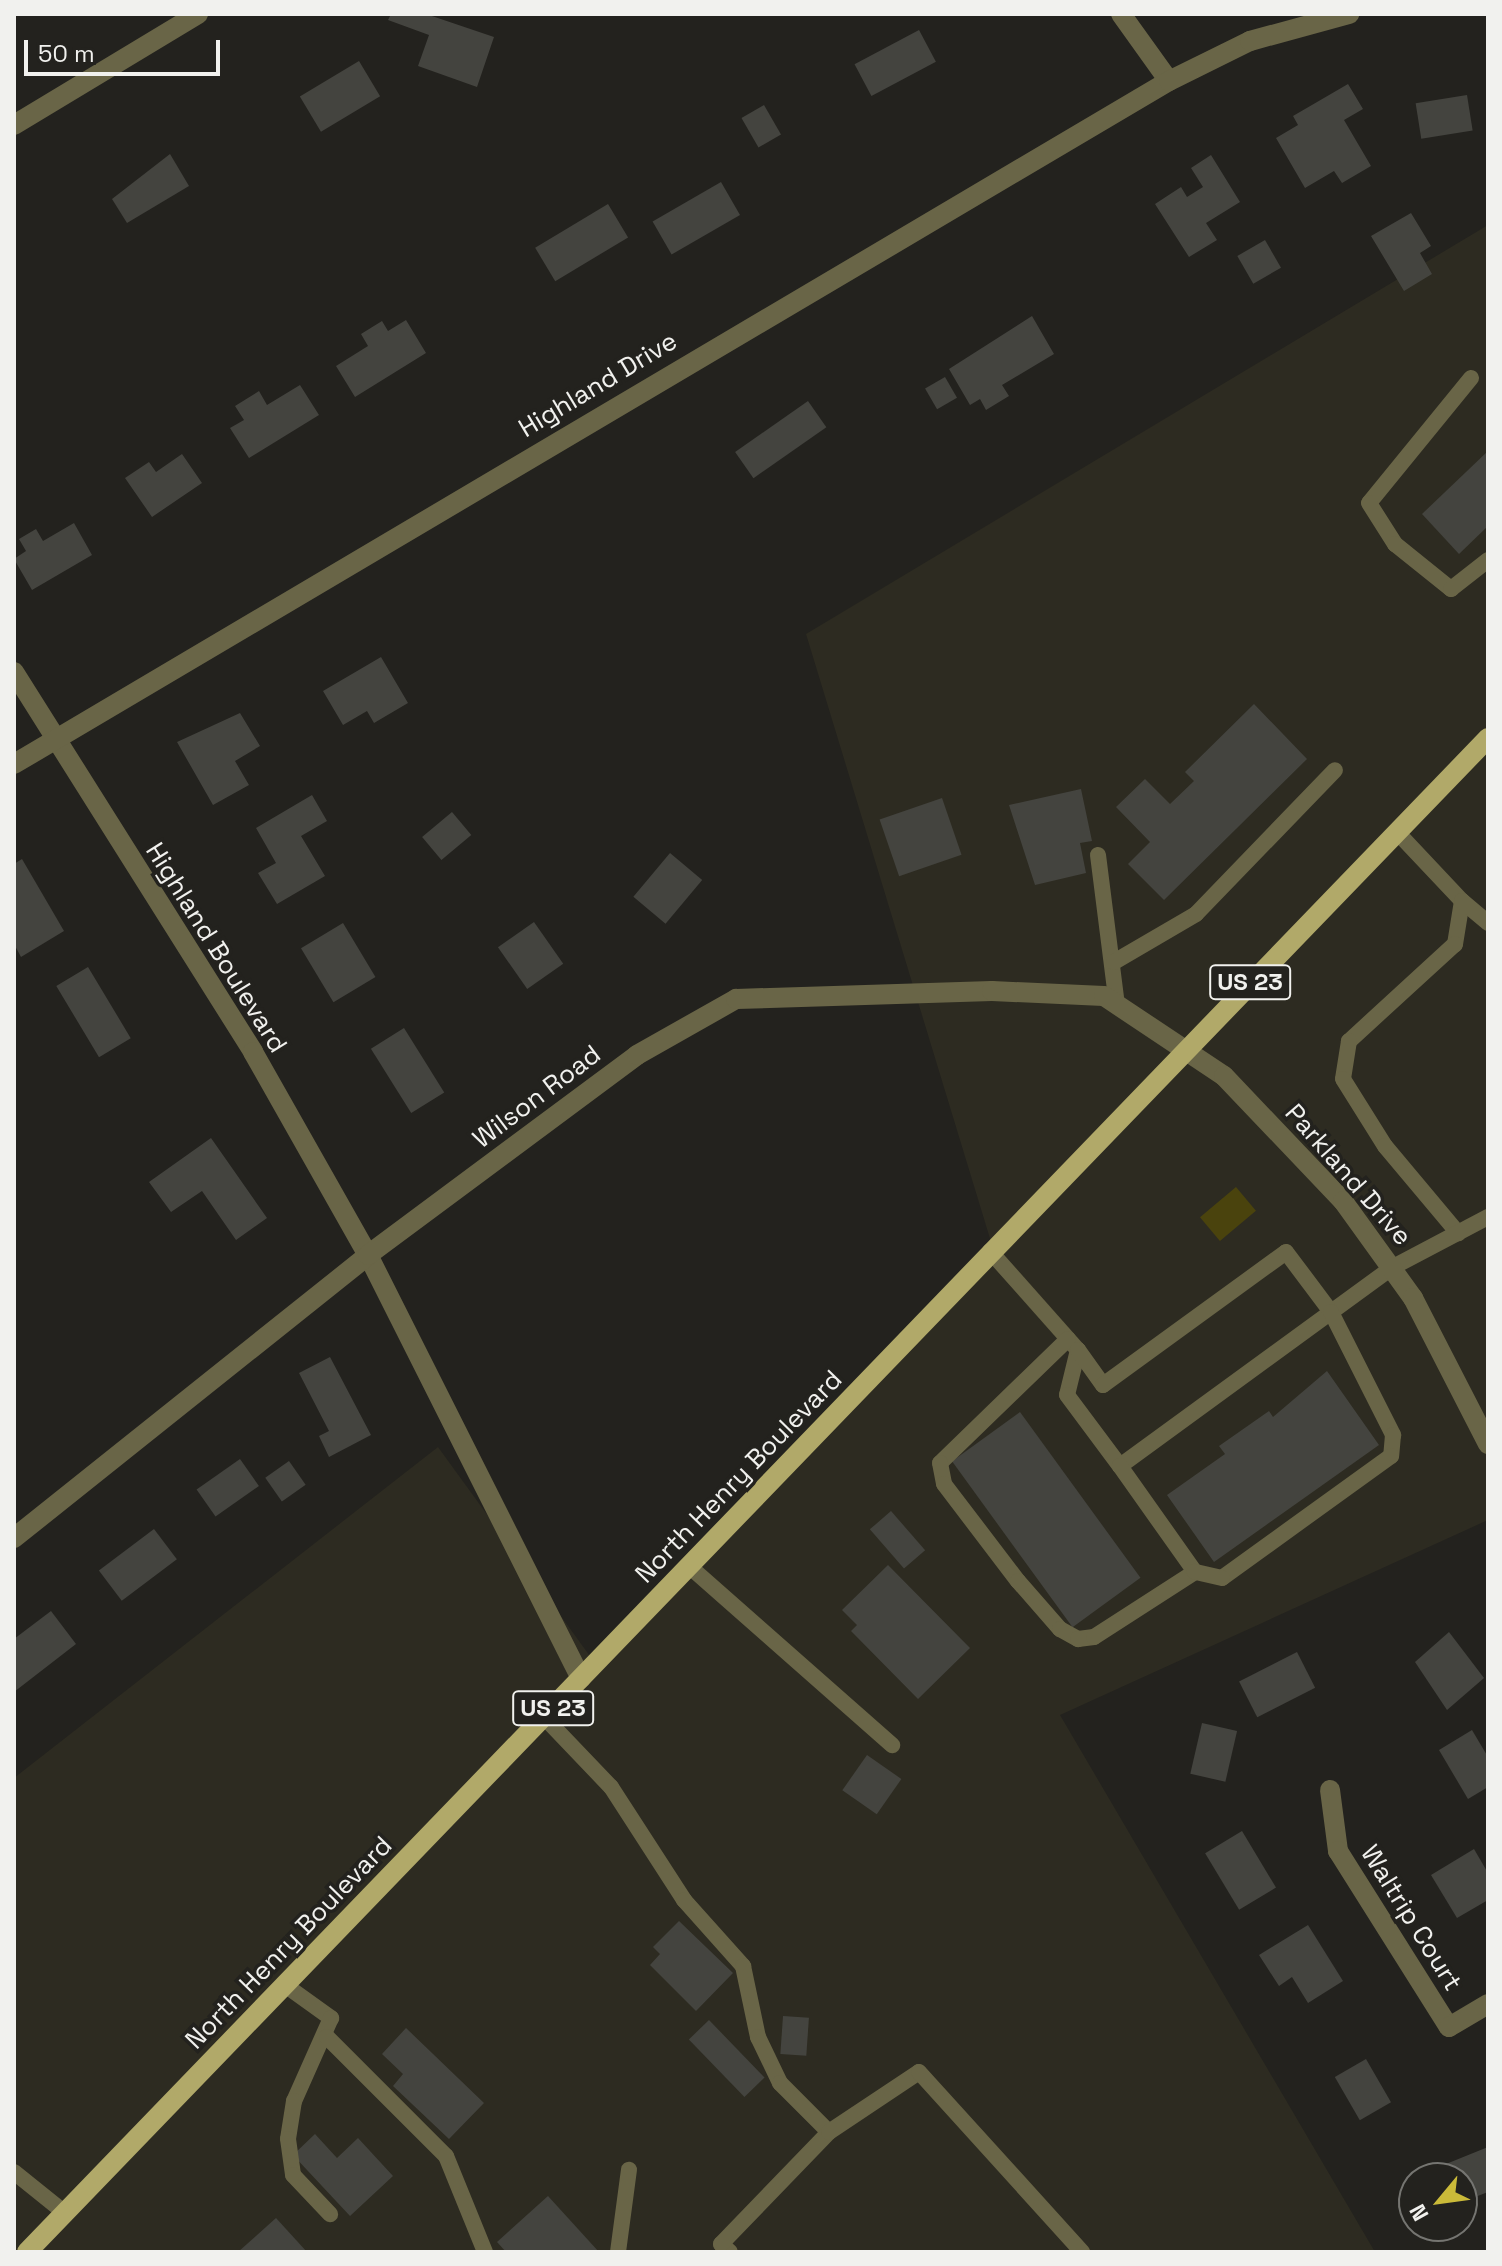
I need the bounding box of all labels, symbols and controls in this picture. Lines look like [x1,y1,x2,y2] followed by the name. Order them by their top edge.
[28,24,224,74] scale bar
[38,38,95,69] text: 50 m
[513,326,683,444] street label: Highland Drive
[139,837,293,1059] street label: Highland Boulevard
[1208,962,1292,1002] road number: US 23
[467,1039,607,1155] street label: Wilson Road
[1278,1098,1418,1252] street label: Parkland Drive
[629,1364,849,1590] street label: North Henry Boulevard
[511,1688,595,1728] road number: US 23
[179,1830,399,2056] street label: North Henry Boulevard
[1354,1839,1468,1997] street label: Waltrip Court
[1398,2162,1478,2242] north arrow
[1403,2199,1435,2226] text: N

